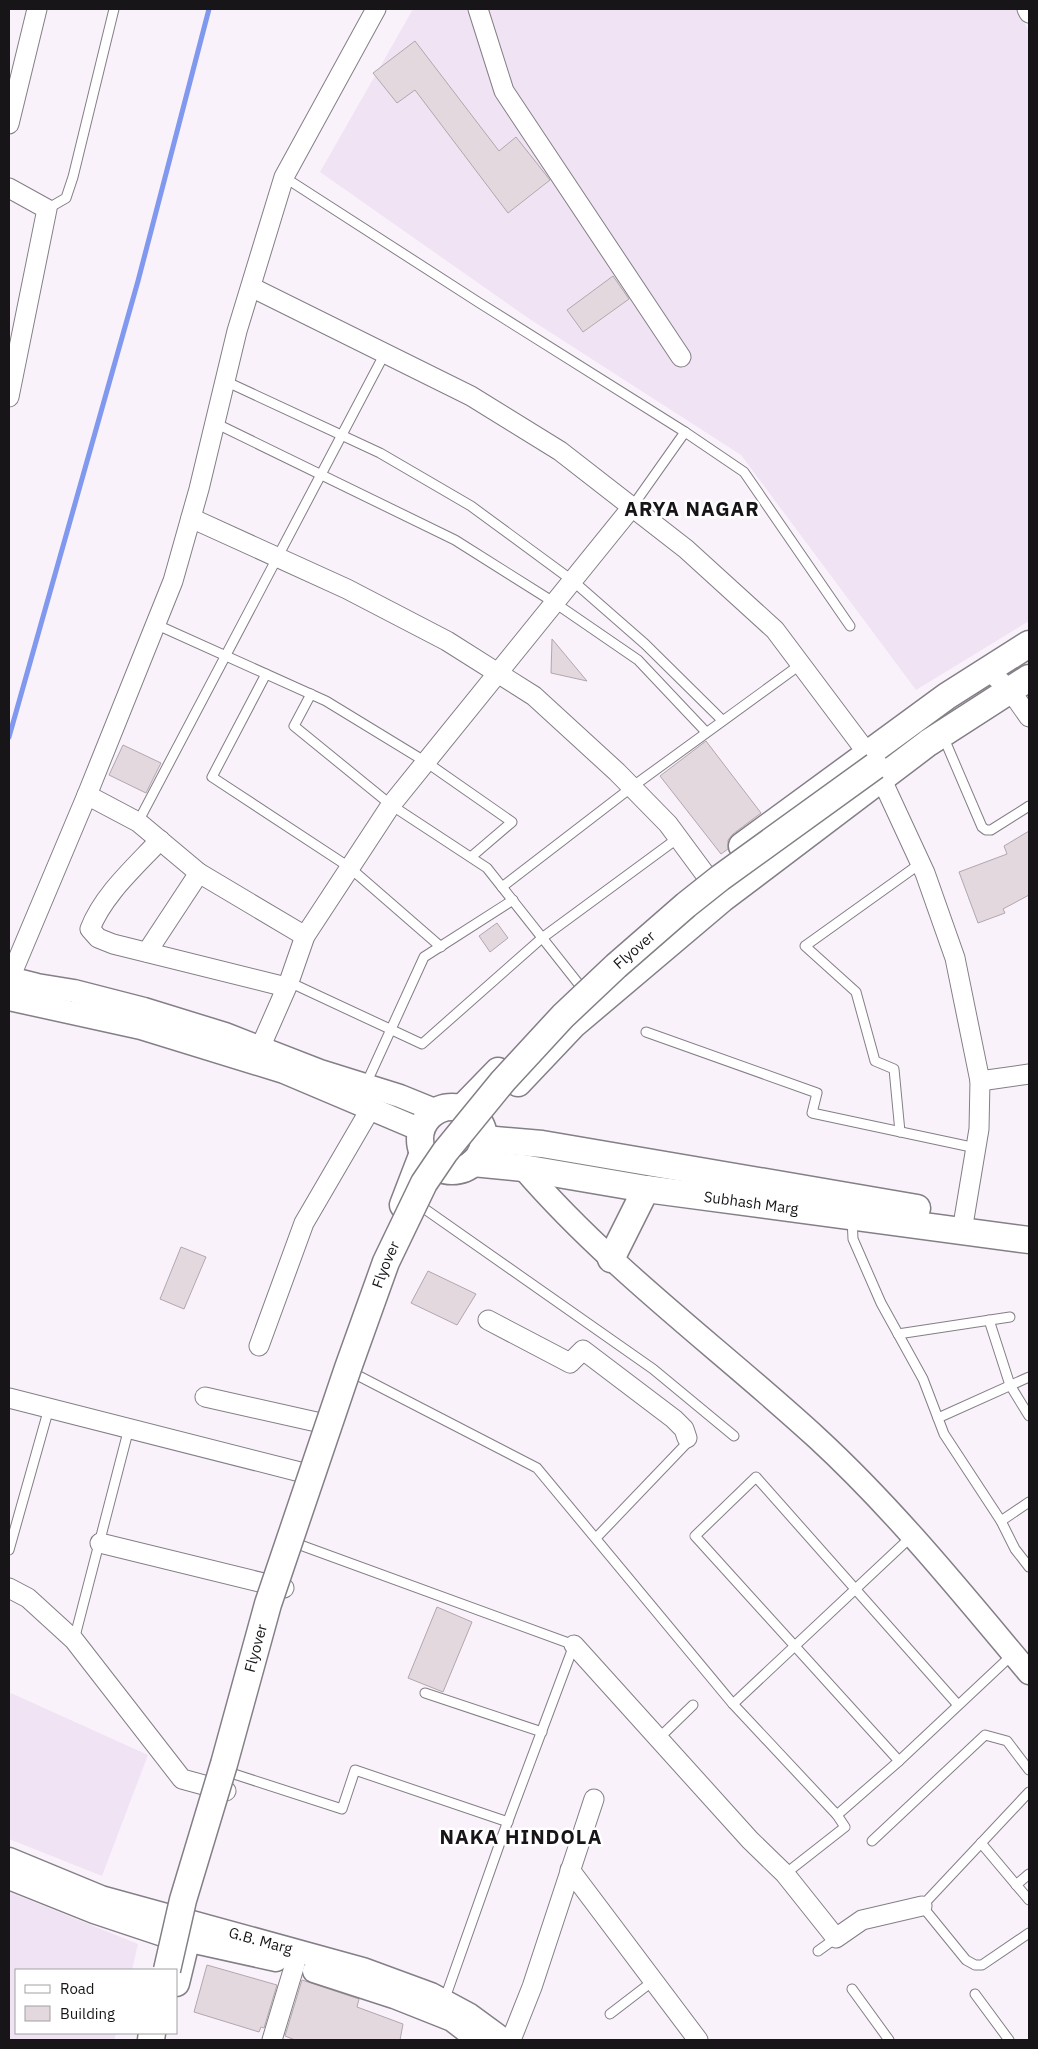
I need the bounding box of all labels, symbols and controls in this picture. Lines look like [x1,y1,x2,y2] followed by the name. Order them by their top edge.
[624,495,760,522] district label: ARYA NAGAR
[609,926,659,973] street label: Flyover
[703,1187,800,1218] street label: Subhash Marg
[367,1237,404,1291] street label: Flyover
[240,1621,271,1674] street label: Flyover
[440,1823,602,1850] district label: NAKA HINDOLA
[227,1923,295,1958] street label: G.B. Marg
[15,1969,178,2034] legend
[60,1979,95,1998] text: Road
[60,2004,115,2023] text: Building

